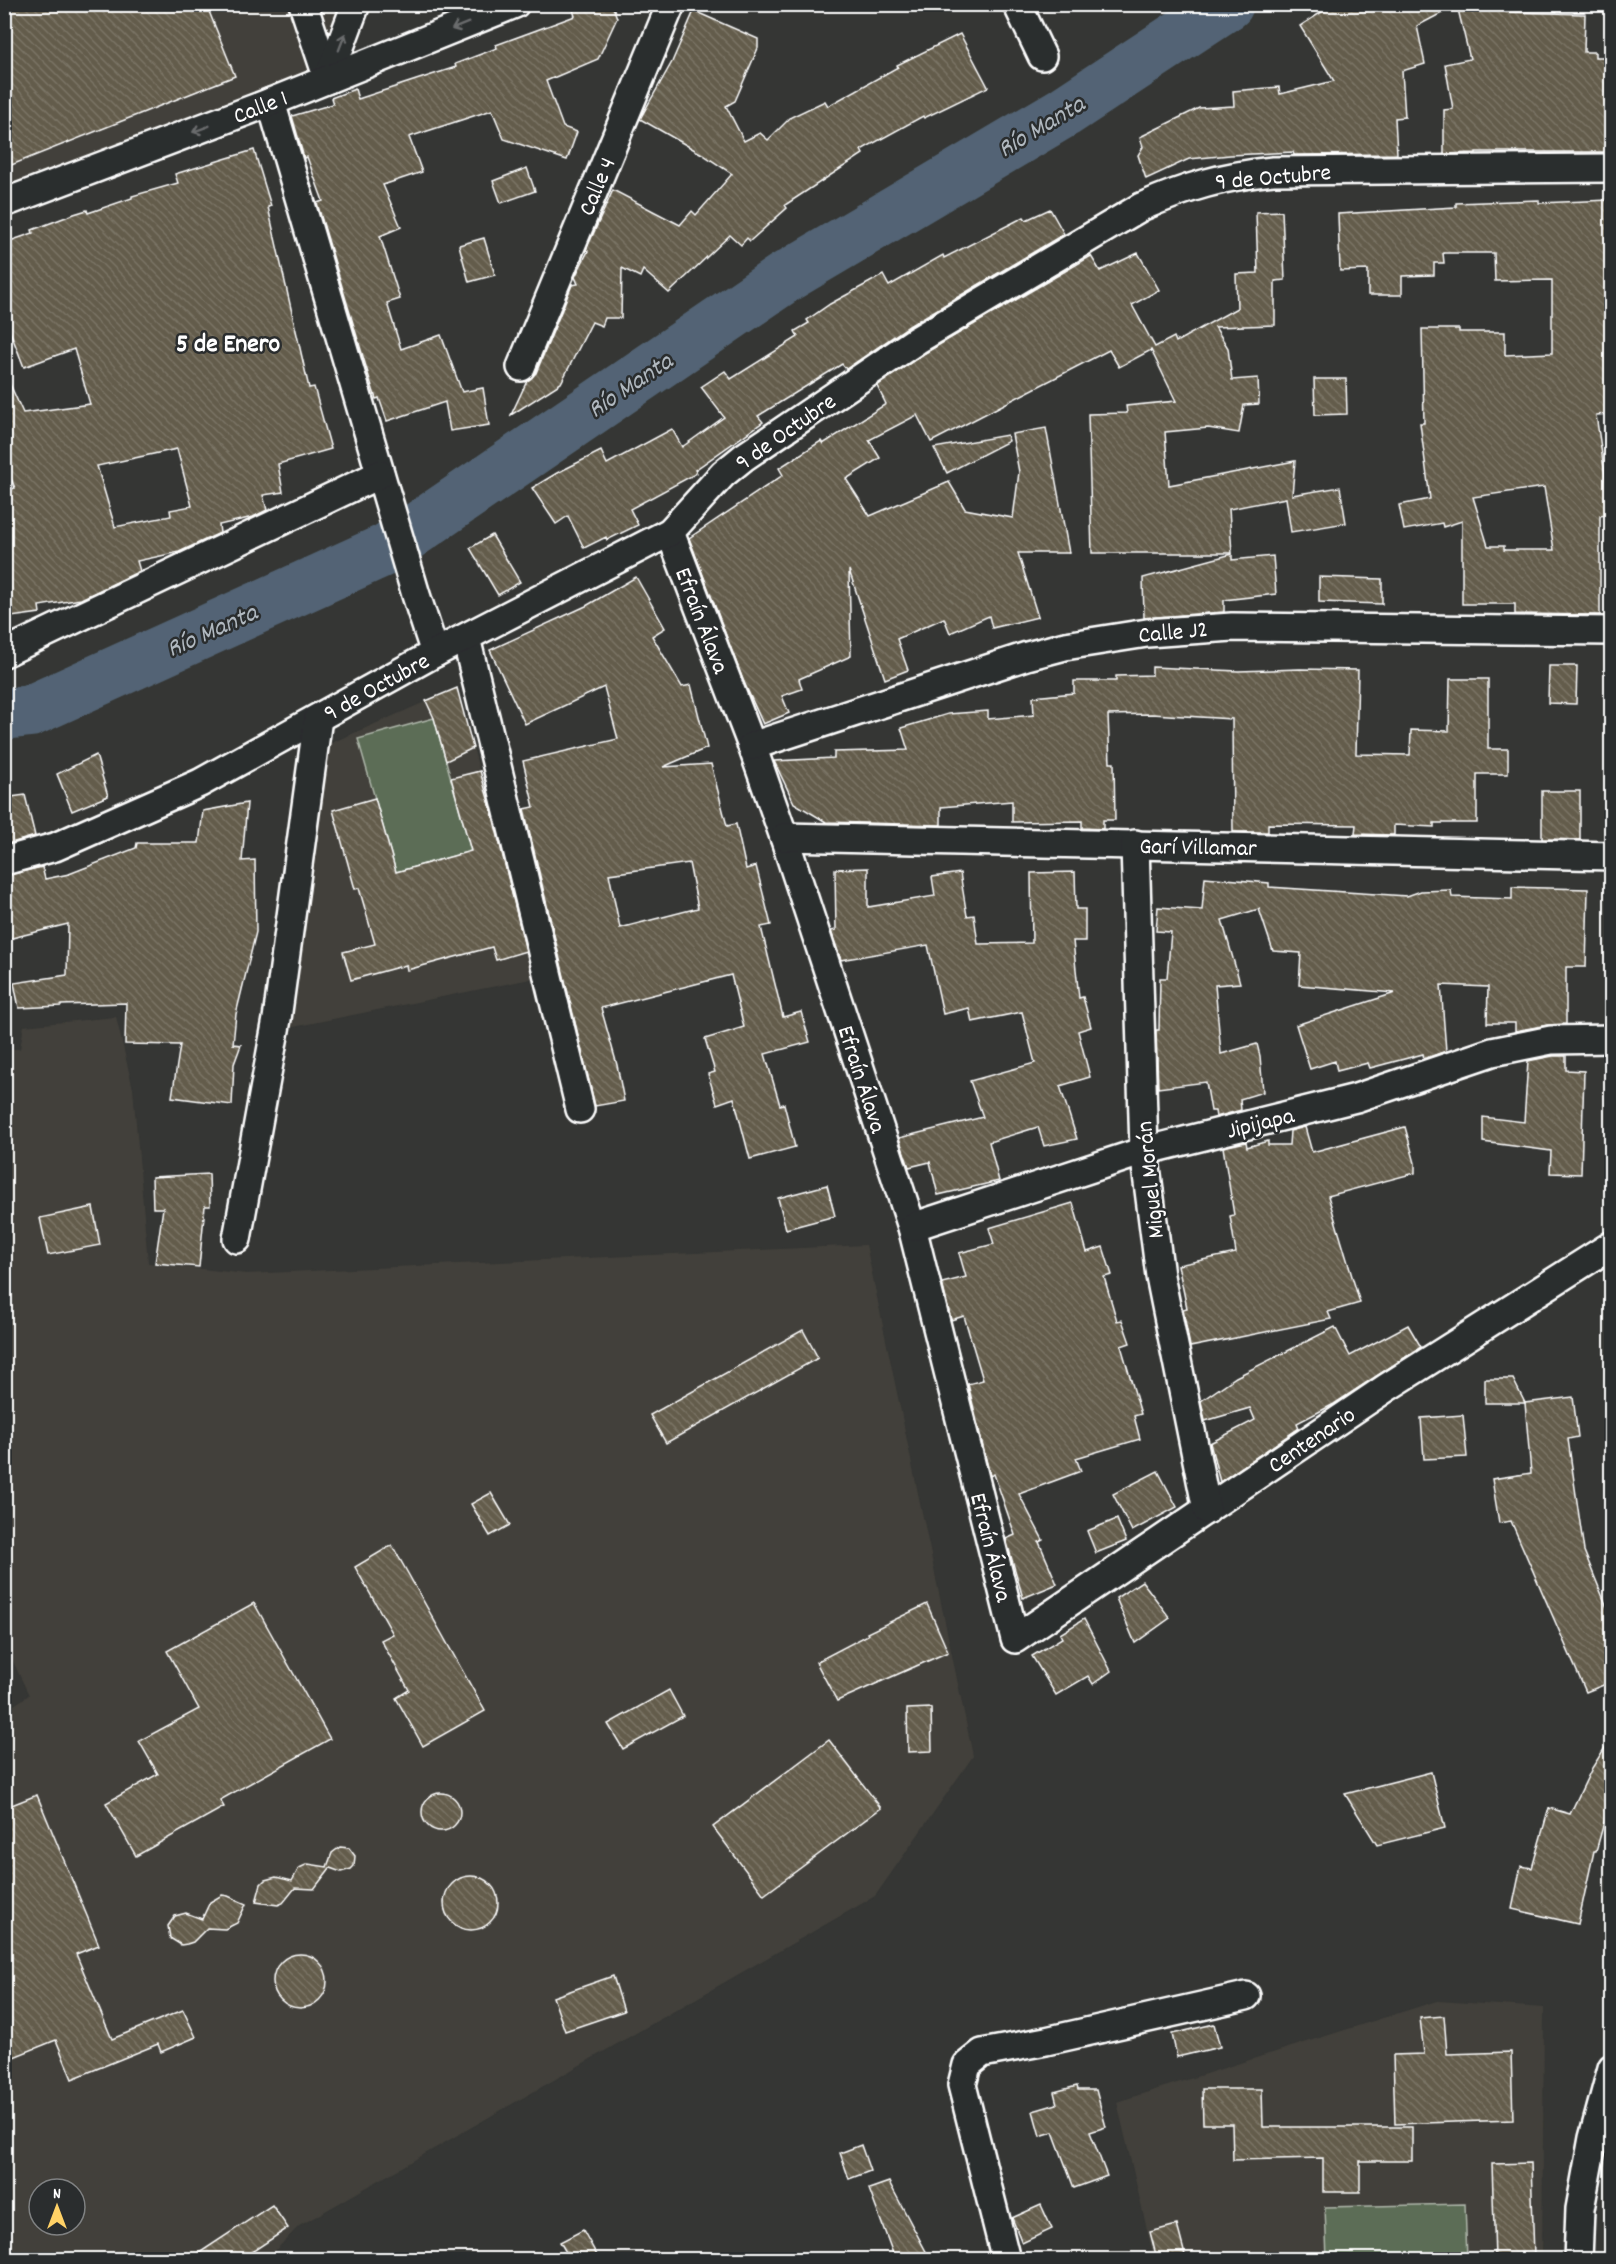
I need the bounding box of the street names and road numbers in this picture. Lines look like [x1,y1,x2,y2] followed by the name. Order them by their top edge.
[229,83,293,135] street label: Calle 1
[571,153,626,222] street label: Calle 4
[1214,157,1333,201] street label: 9 de Octubre
[729,386,844,481] street label: 9 de Octubre
[664,563,736,680] street label: Efraín Álava
[1137,614,1210,654] street label: Calle J2
[318,646,437,732] street label: 9 de Octubre
[1139,831,1257,867] street label: Garí Villamar
[827,1022,894,1139] street label: Efraín Álava
[1223,1100,1299,1150] street label: Jipijapa
[1129,1119,1175,1240] street label: Miguel Morán
[1262,1400,1363,1483] street label: Centenario
[959,1490,1019,1606] street label: Efraín Álava

